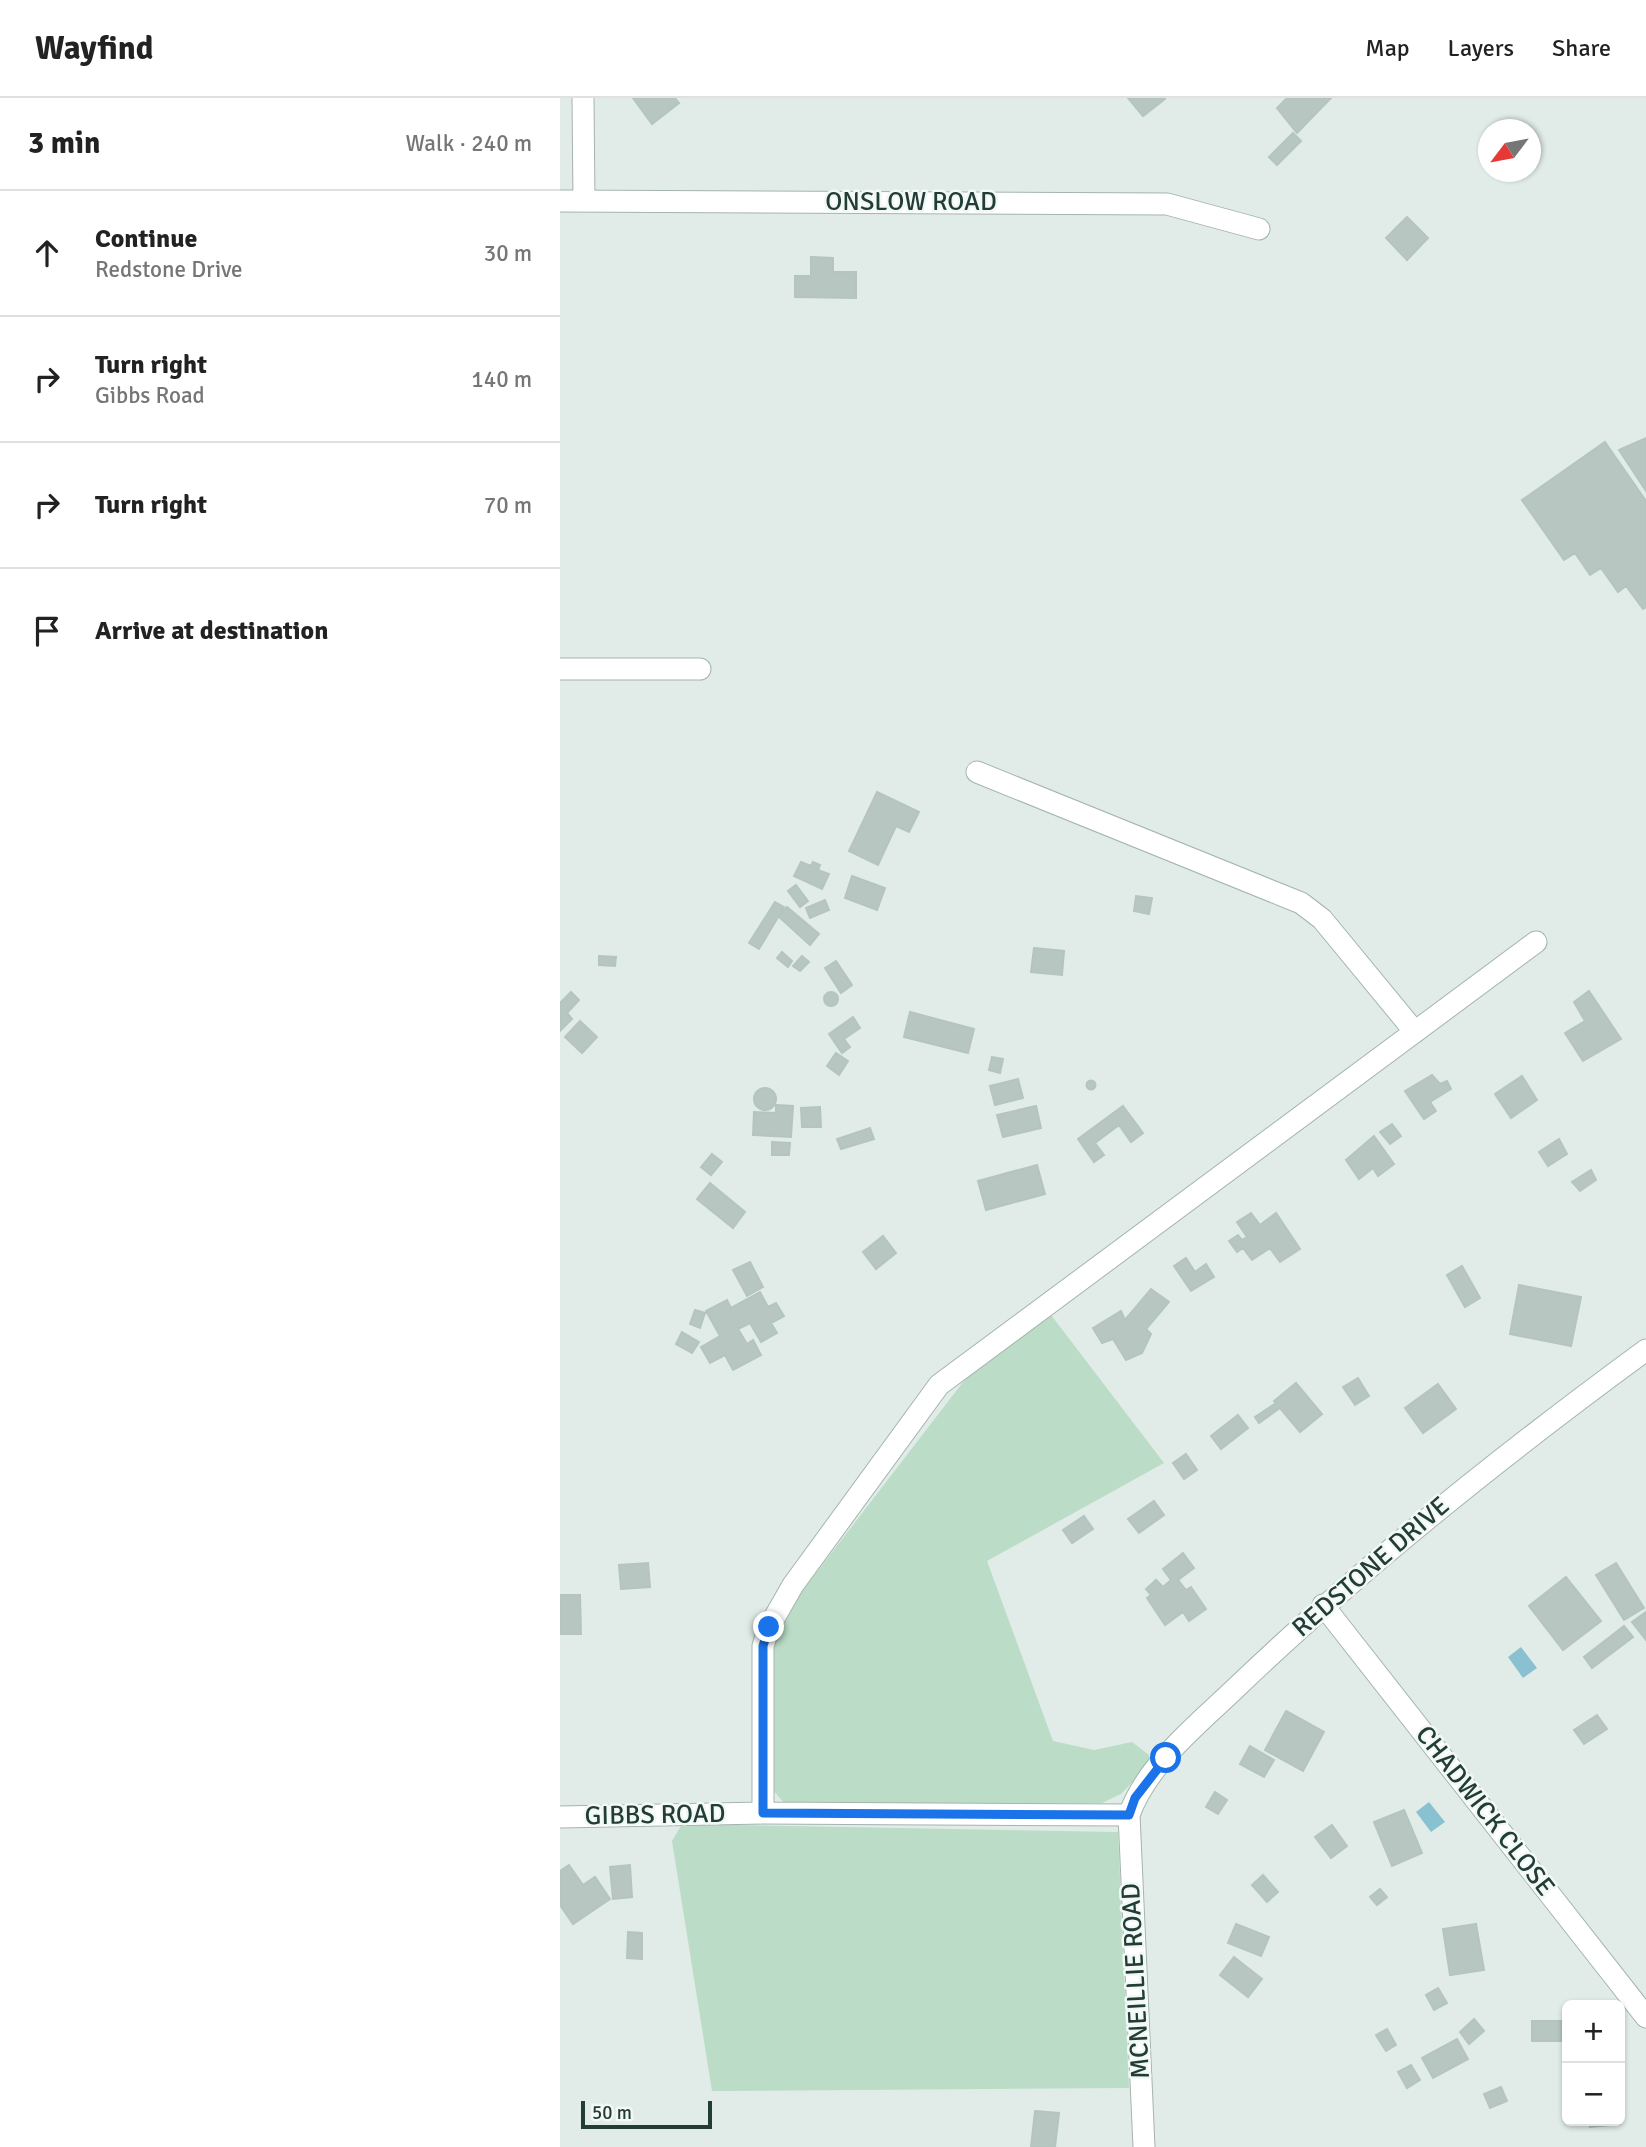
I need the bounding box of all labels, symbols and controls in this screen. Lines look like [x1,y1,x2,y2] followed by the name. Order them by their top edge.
[35,28,154,69] text: Wayfind
[1365,33,1410,63] text: Map
[1448,33,1514,63] text: Layers
[1552,33,1611,63] text: Share
[1478,119,1541,182] north arrow
[28,125,100,162] text: 3 min
[406,129,532,158] text: Walk · 240 m
[825,186,997,218] street label: ONSLOW ROAD
[95,223,197,255] text: Continue
[28,234,66,272] icon: ahead
[484,239,532,268] text: 30 m
[95,255,243,284] text: Redstone Drive
[95,349,207,381] text: Turn right
[28,360,66,398] icon: right
[471,365,532,394] text: 140 m
[95,381,205,410] text: Gibbs Road
[28,486,66,524] icon: right
[95,489,207,521] text: Turn right
[484,491,532,520] text: 70 m
[28,612,66,650] icon: arrive
[95,615,328,647] text: Arrive at destination
[1286,1490,1456,1644] street label: REDSTONE DRIVE
[753,1611,784,1642] route end
[1409,1719,1561,1903] street label: CHADWICK CLOSE
[1150,1742,1181,1773] route start
[584,1798,726,1832] street label: GIBBS ROAD
[1115,1882,1157,2080] street label: MCNEILLIE ROAD
[1562,2000,1625,2126] map controls
[1562,2000,1625,2063] button: +
[1562,2063,1625,2126] button: −
[581,2098,712,2130] scale bar
[592,2101,632,2125] text: 50 m

